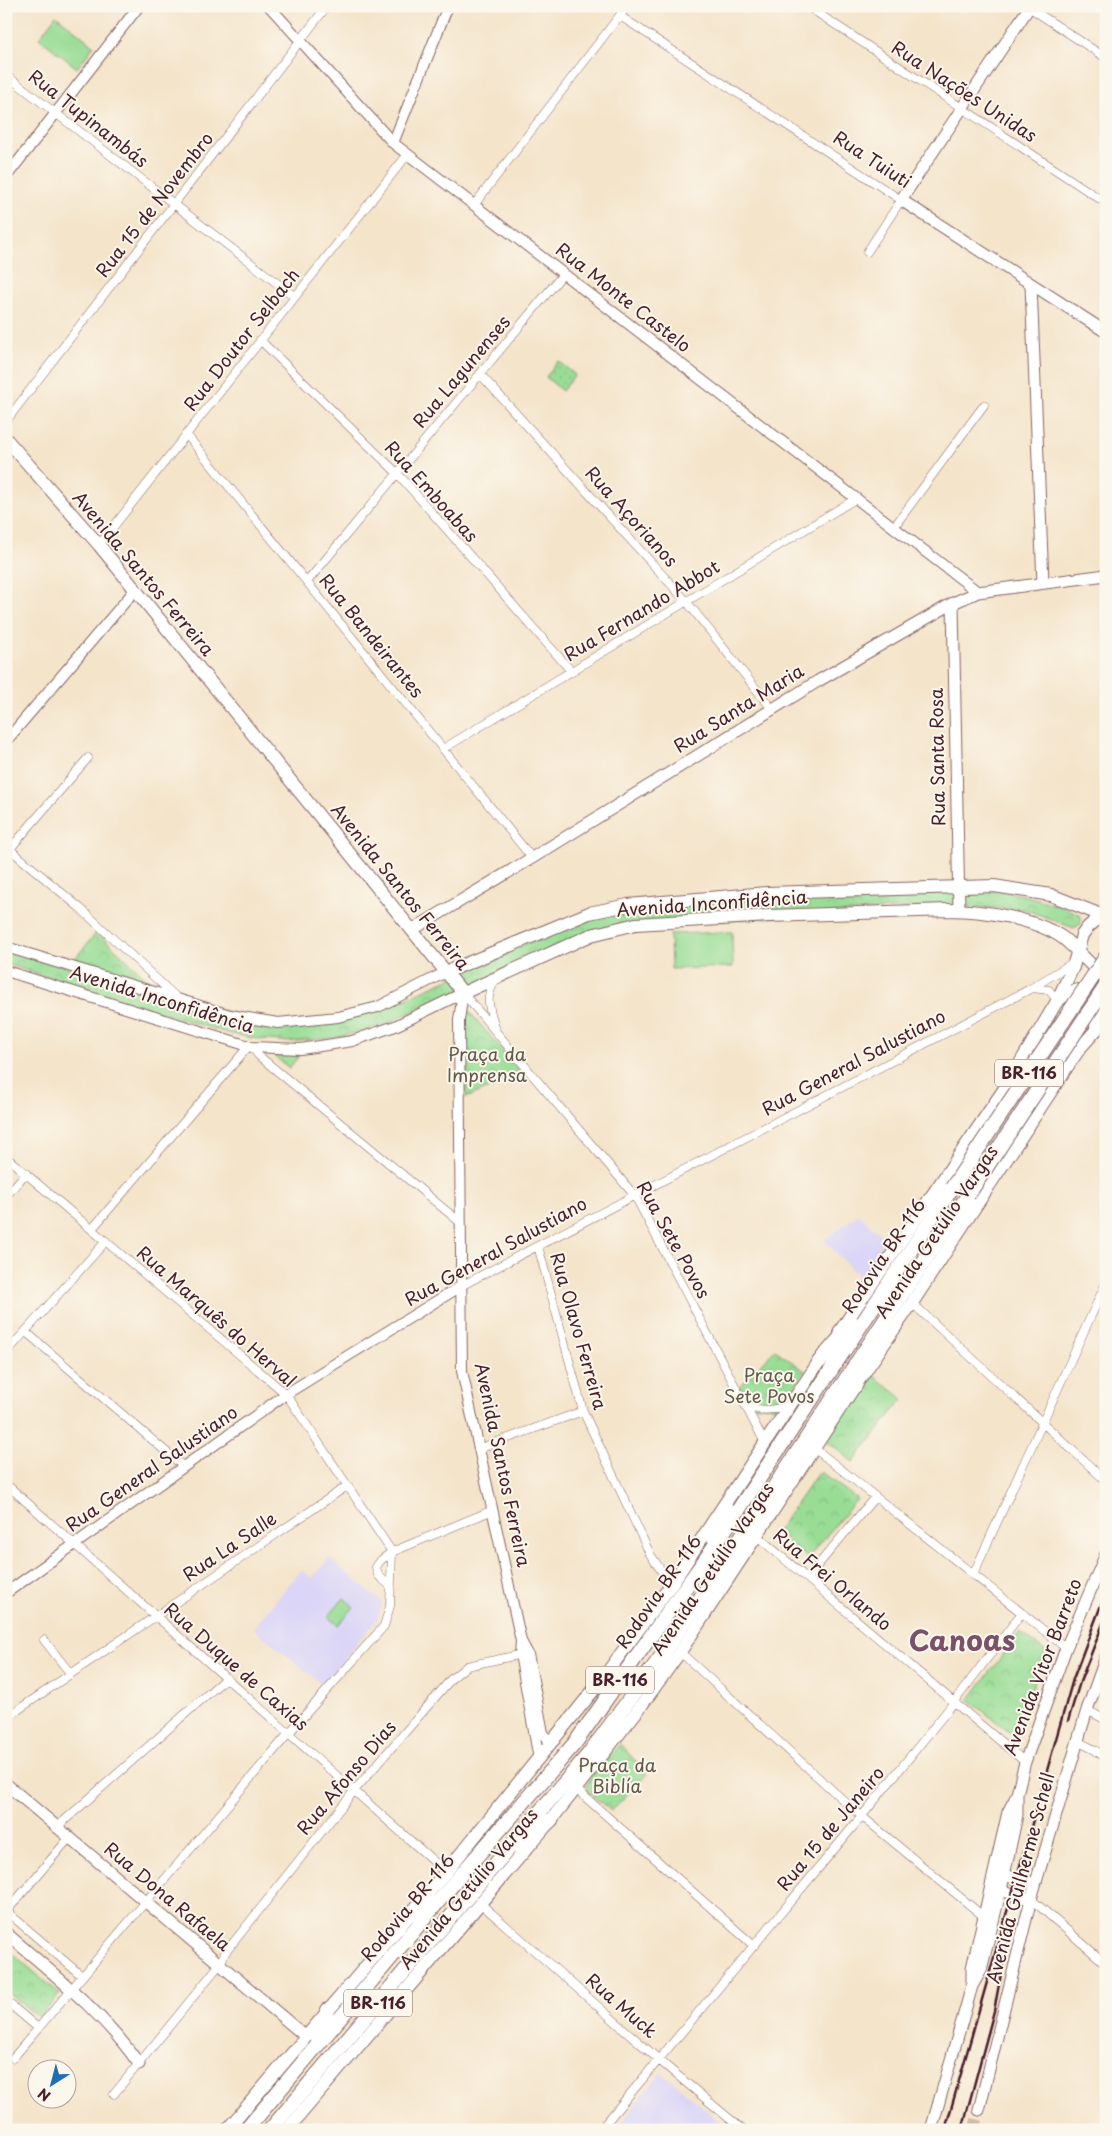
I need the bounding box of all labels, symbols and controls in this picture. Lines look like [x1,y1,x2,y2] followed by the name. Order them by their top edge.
[887,34,1043,148] street label: Rua Nações Unidas
[23,62,155,173] street label: Rua Tupinambás
[828,123,917,194] street label: Rua Tuiuti
[88,126,219,282] street label: Rua 15 de Novembro
[551,235,697,358] street label: Rua Monte Castelo
[177,262,305,416] street label: Rua Doutor Selbach
[406,309,516,433] street label: Rua Lagunenses
[379,434,485,548] street label: Rua Emboabas
[579,460,685,572] street label: Rua Açorianos
[67,485,222,662] street label: Avenida Santos Ferreira
[558,552,724,667] street label: Rua Fernando Abbot
[314,567,431,703] street label: Rua Bandeirantes
[668,656,809,759] street label: Rua Santa Maria
[922,687,951,826] street label: Rua Santa Rosa
[325,797,477,976] street label: Avenida Santos Ferreira
[616,882,809,923] street label: Avenida Inconfidência
[67,958,258,1040] street label: Avenida Inconfidência
[757,1002,950,1122] street label: Rua General Salustiano
[447,1040,528,1088] park label: Praça da Imprensa
[995,1060,1063,1086] road number: BR-116
[868,1139,1004,1323] street label: Avenida Getúlio Vargas
[631,1175,718,1303] street label: Rua Sete Povos
[399,1189,591,1312] street label: Rua General Salustiano
[834,1192,931,1318] street label: Rodovia BR-116
[131,1239,303,1393] street label: Rua Marquês do Herval
[544,1249,615,1412] street label: Rua Olavo Ferreira
[469,1360,538,1570] street label: Avenida Santos Ferreira
[723,1361,815,1409] park label: Praça Sete Povos
[60,1398,243,1538] street label: Rua General Salustiano
[644,1476,780,1660] street label: Avenida Getúlio Vargas
[177,1504,282,1587] street label: Rua La Salle
[768,1521,898,1637] street label: Rua Frei Orlando
[608,1529,707,1654] street label: Rodovia BR-116
[995,1574,1088,1759] street label: Avenida Vitor Barreto
[159,1595,315,1736] street label: Rua Duque de Caxias
[909,1618,1015,1661] district label: Canoas
[586,1666,654,1694] road number: BR-116
[290,1714,402,1840] street label: Rua Afonso Dias
[578,1751,657,1799] park label: Praça da Biblía
[770,1760,890,1896] street label: Rua 15 de Janeiro
[978,1769,1061,1986] street label: Avenida Guilherme Schell
[392,1801,544,1975] street label: Avenida Getúlio Vargas
[99,1835,238,1957] street label: Rua Dona Rafaela
[354,1847,460,1967] street label: Rodovia BR-116
[580,1966,664,2044] street label: Rua Muck
[344,1990,412,2016] road number: BR-116
[28,2058,78,2108] north arrow
[33,2083,55,2107] text: N

